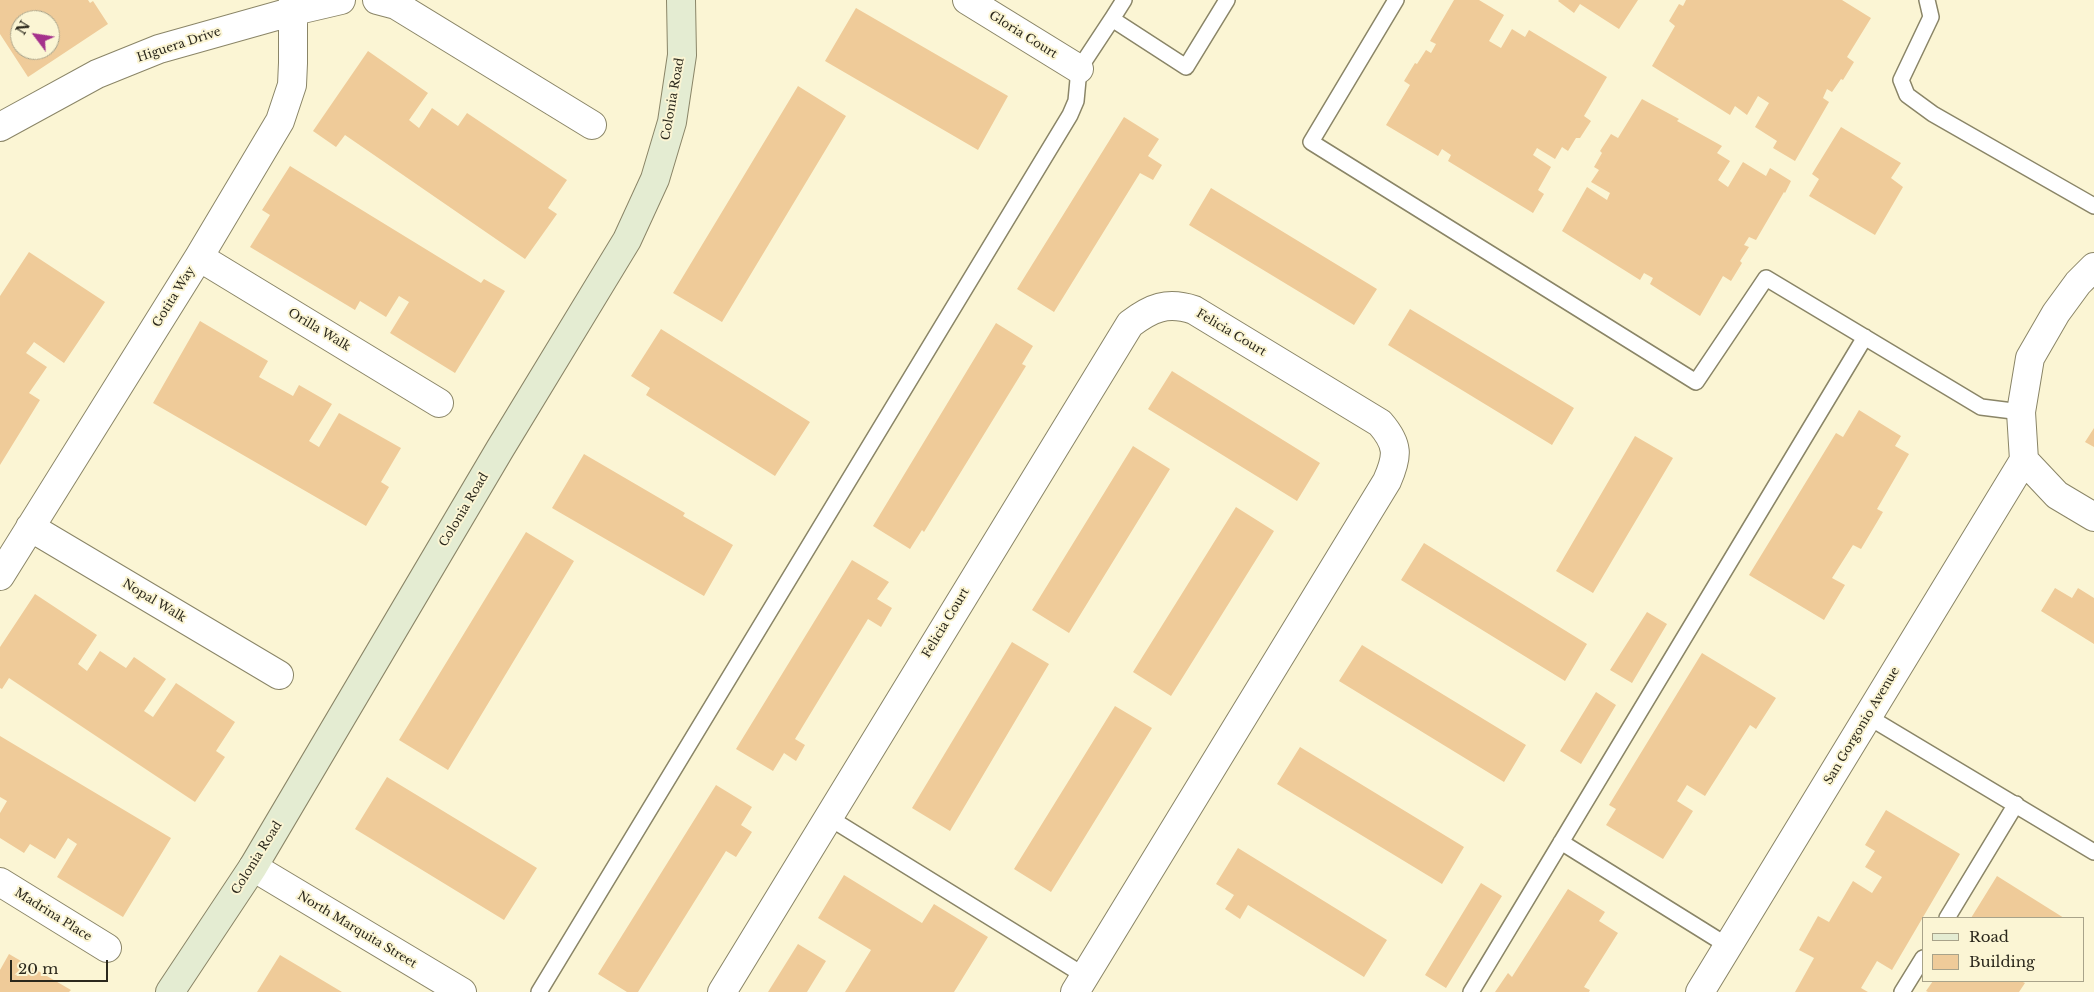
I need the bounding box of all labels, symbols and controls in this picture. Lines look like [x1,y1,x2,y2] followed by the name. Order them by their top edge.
[986,8,1060,62] street label: Gloria Court
[10,10,60,60] north arrow
[12,18,34,38] text: N
[135,25,223,65] street label: Higuera Drive
[659,57,687,141] street label: Colonia Road
[150,264,198,330] street label: Gotita Way
[285,306,353,354] street label: Orilla Walk
[1194,307,1268,359] street label: Felicia Court
[436,470,492,550] street label: Colonia Road
[120,576,188,626] street label: Nopal Walk
[920,586,972,660] street label: Felicia Court
[1821,665,1903,787] street label: San Gorgonio Avenue
[229,819,285,897] street label: Colonia Road
[12,886,94,944] street label: Madrina Place
[295,889,419,971] street label: North Marquita Street
[1922,917,2084,982] legend
[1969,927,2009,946] text: Road
[12,950,110,982] scale bar
[1969,952,2035,971] text: Building
[18,959,58,978] text: 20 m

